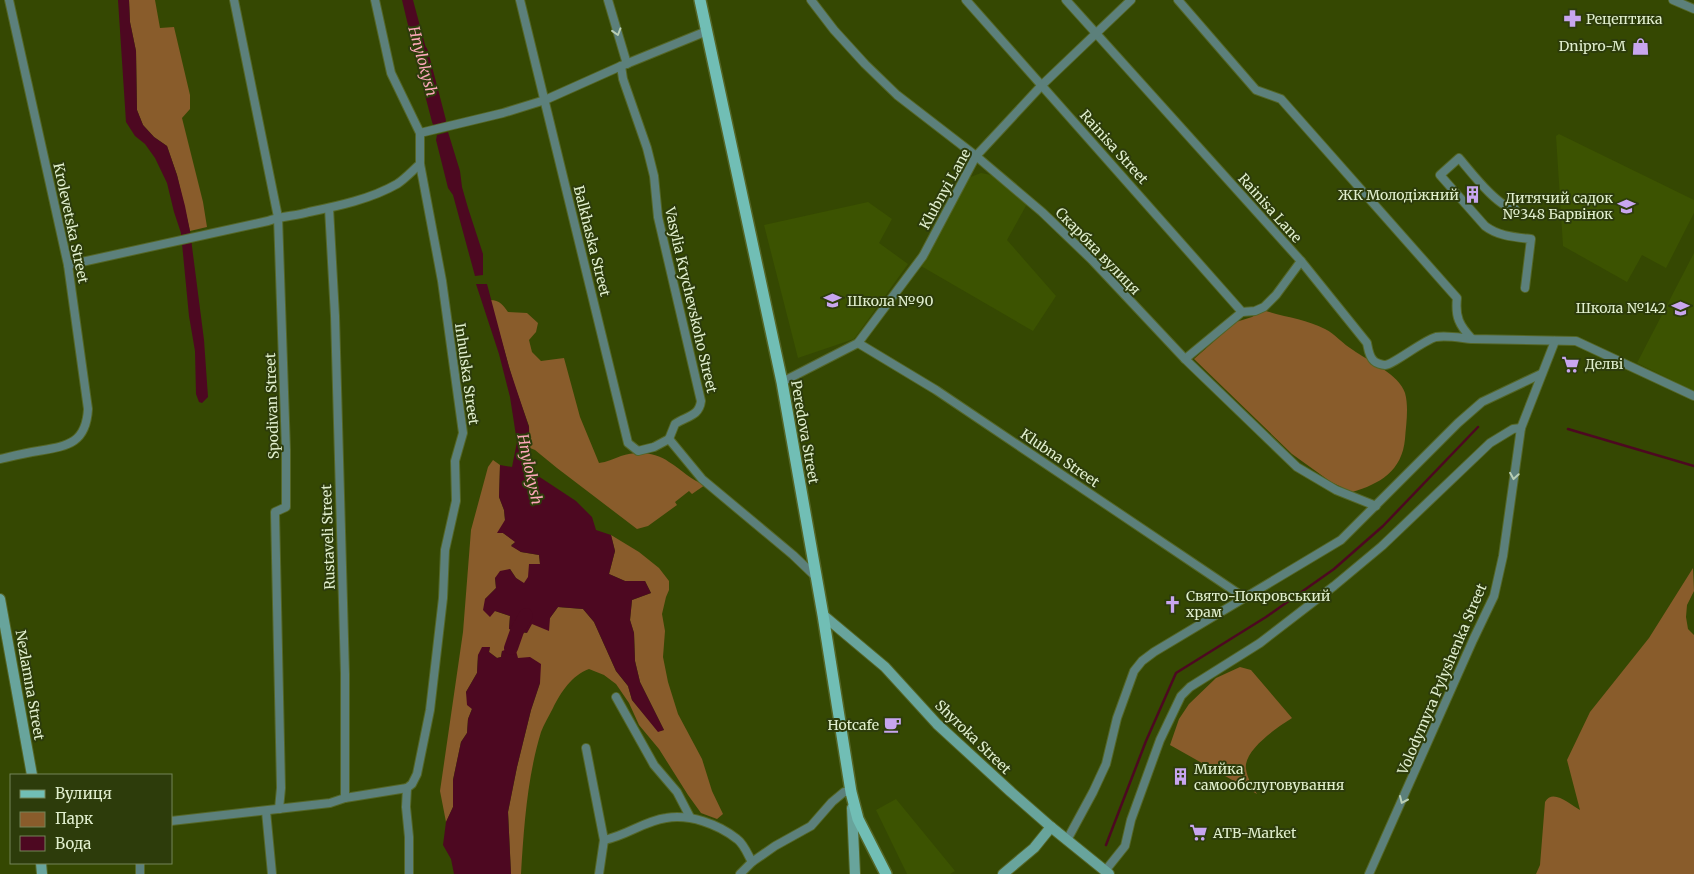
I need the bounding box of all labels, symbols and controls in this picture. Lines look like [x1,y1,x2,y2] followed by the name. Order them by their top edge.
[1562,9,1582,29] pharmacy icon: Рецептика
[1586,10,1663,28] place label: Рецептика
[404,23,441,98] water label: Hnylokysh
[612,27,622,36] one-way arrow
[1630,36,1650,56] shop icon: Dnipro-M
[1559,37,1626,55] place label: Dnipro-M
[1076,106,1152,188] street label: Rainisa Street
[915,145,975,233] street label: Klubnyi Lane
[49,161,93,285] street label: Krolevetska Street
[1234,170,1306,246] street label: Rainisa Lane
[570,184,615,299] street label: Balkhaska Street
[1463,185,1483,205] building icon: ЖК Молодіжний
[1338,186,1459,204] place label: ЖК Молодіжний
[1503,189,1613,223] place label: Дитячий садок №348 Барвінок
[1617,196,1637,216] school or university icon: Дитячий садок №348 Барвінок
[661,204,721,395] street label: Vasylia Krychevskoho Street
[1052,204,1144,298] street label: Скарбна вулиця
[823,291,843,311] school or university icon: Школа №90
[847,292,934,310] place label: Школа №90
[1670,298,1690,318] school or university icon: Школа №142
[1576,299,1666,317] place label: Школа №142
[451,322,483,427] street label: Inhulska Street
[261,352,283,460] street label: Spodivan Street
[1561,354,1581,374] supermarket icon: Делві
[1585,355,1624,373] place label: Делві
[787,379,823,486] street label: Peredova Street
[1017,425,1103,491] street label: Klubna Street
[513,431,547,506] water label: Hnylokysh
[1509,472,1519,481] one-way arrow
[317,483,339,590] street label: Rustaveli Street
[1393,580,1491,778] street label: Volodymyra Pylyshenka Street
[1186,587,1331,621] place label: Свято-Покровський храм
[1162,594,1182,614] church icon: Свято-Покровський храм
[11,629,49,742] street label: Nezlamna Street
[931,696,1015,778] street label: Shyroka Street
[883,715,903,735] cafe icon: Hotcafe
[828,716,879,734] place label: Hotcafe
[1194,760,1344,794] place label: Мийка самообслуговування
[1170,767,1190,787] building icon: Мийка самообслуговування
[10,774,172,864] legend
[55,784,112,803] text: Вулиця
[1399,795,1409,804] one-way arrow
[55,809,94,828] text: Парк
[1189,823,1209,843] supermarket icon: ATB-Market
[1212,824,1297,842] place label: ATB-Market
[55,834,91,853] text: Вода

